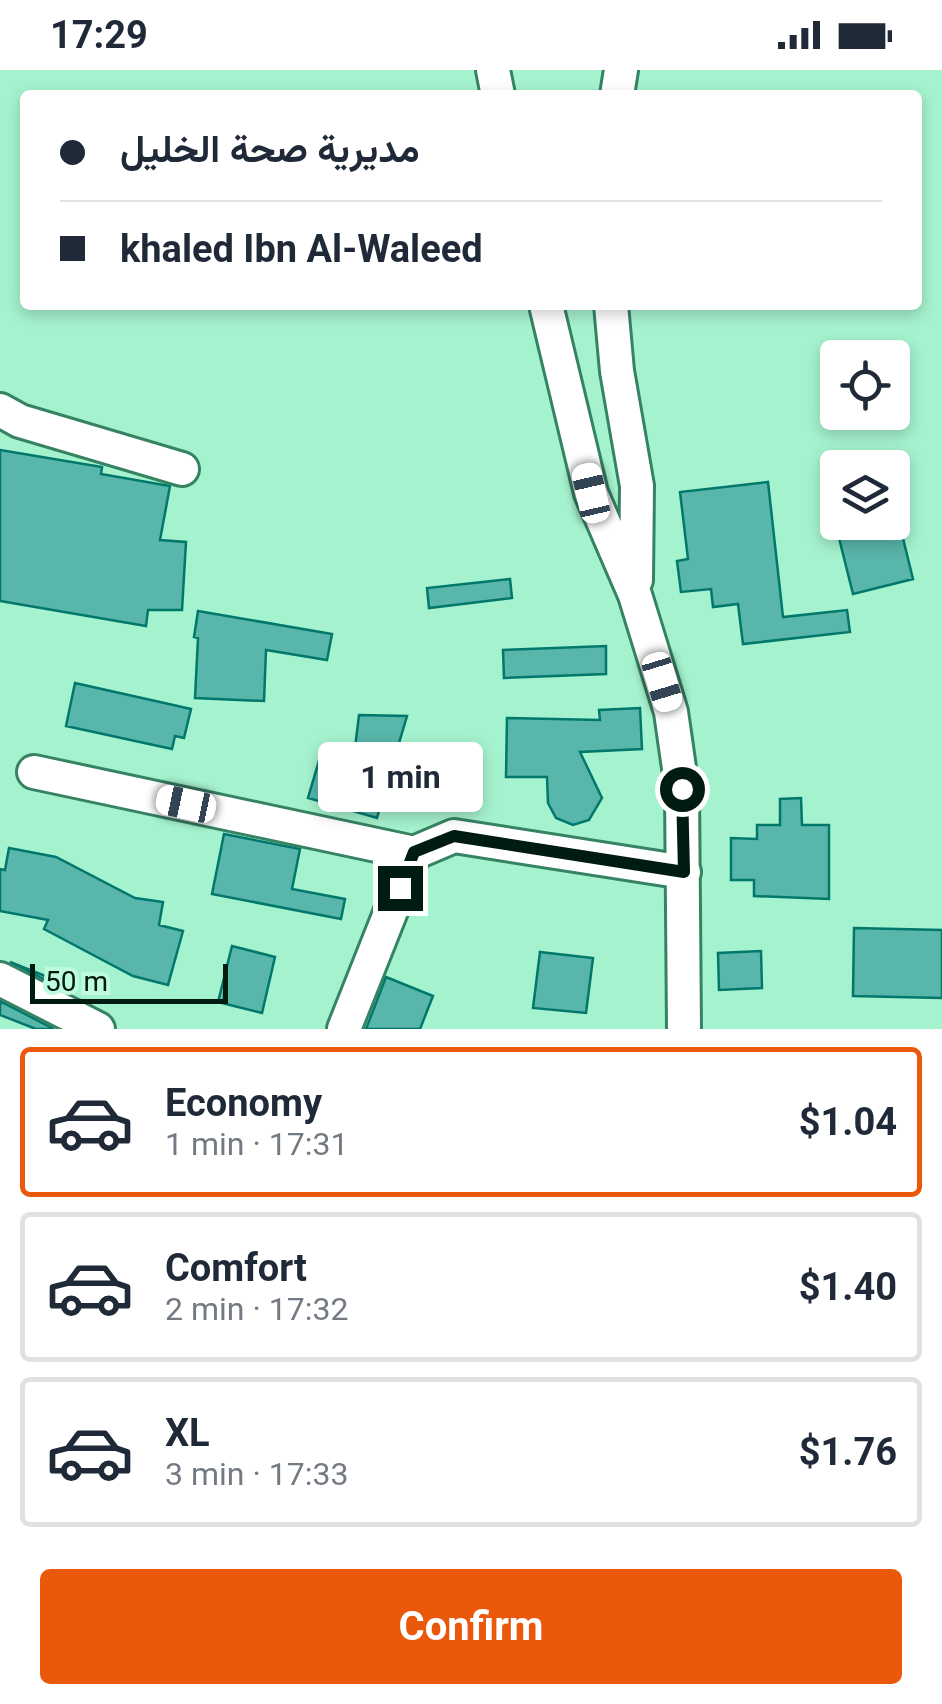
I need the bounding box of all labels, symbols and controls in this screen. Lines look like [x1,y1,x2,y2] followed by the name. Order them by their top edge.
[50,13,148,57] text: 17:29
[120,127,420,171] text: مديرية صحة الخليل
[120,227,483,271] text: khaled Ibn Al-Waleed
[820,340,910,540] map controls
[820,340,910,430] button: locate
[820,450,910,540] button: layers
[570,460,612,526] car
[639,649,685,715] car
[318,743,482,813] callout: 1 min
[360,758,441,796] text: 1 min
[660,767,705,812] route start
[154,783,218,825] car
[378,866,423,911] route end
[30,959,228,1004] scale bar
[45,965,108,998] text: 50 m
[45,1077,135,1167] icon: car
[165,1081,322,1125] text: Economy
[799,1100,897,1144] text: $1.04
[165,1125,348,1163] text: 1 min · 17:31
[45,1242,135,1332] icon: car
[165,1246,307,1290] text: Comfort
[799,1265,897,1309] text: $1.40
[165,1290,348,1328] text: 2 min · 17:32
[45,1407,135,1497] icon: car
[165,1411,210,1455] text: XL
[799,1430,897,1474] text: $1.76
[165,1455,348,1493] text: 3 min · 17:33
[40,1569,902,1684] button: Confirm

